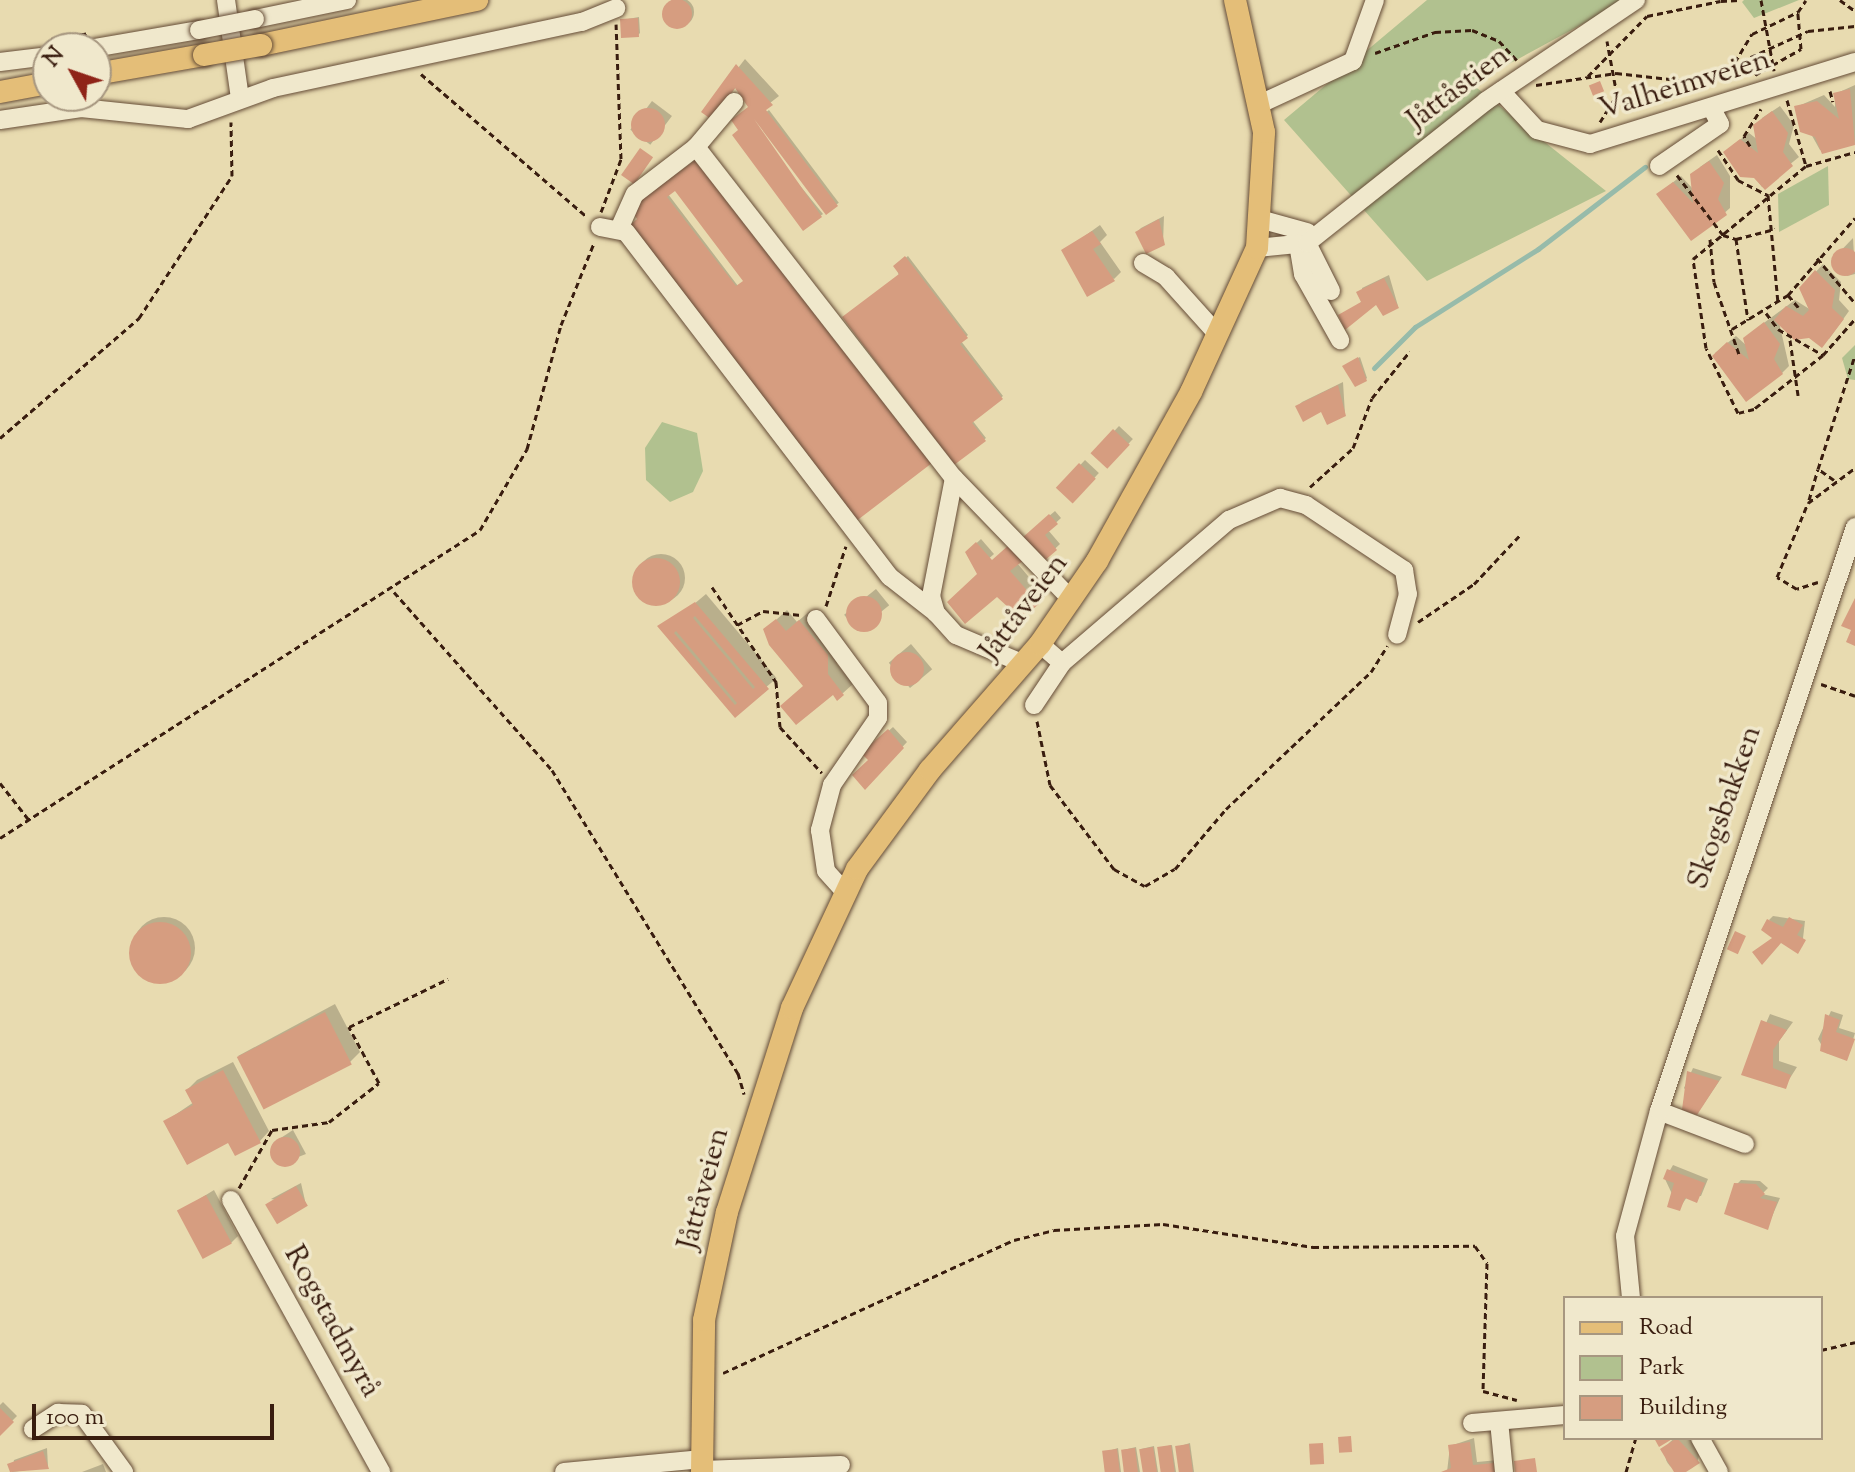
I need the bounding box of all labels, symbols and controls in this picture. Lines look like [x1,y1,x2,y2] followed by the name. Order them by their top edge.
[32,32,112,112] north arrow
[1401,39,1517,139] street label: Jåttåstien
[37,41,73,75] text: N
[1595,43,1775,129] street label: Valheimveien
[973,547,1077,669] street label: Jåttåveien
[1681,722,1771,894] street label: Skogsbakken
[671,1124,739,1254] street label: Jåttåveien
[275,1240,387,1404] street label: Rogstadmyrå
[1563,1296,1823,1440] legend
[1639,1311,1693,1345] text: Road
[1639,1351,1685,1385] text: Park
[36,1388,278,1438] scale bar
[1639,1391,1727,1425] text: Building
[46,1401,104,1435] text: 100 m

